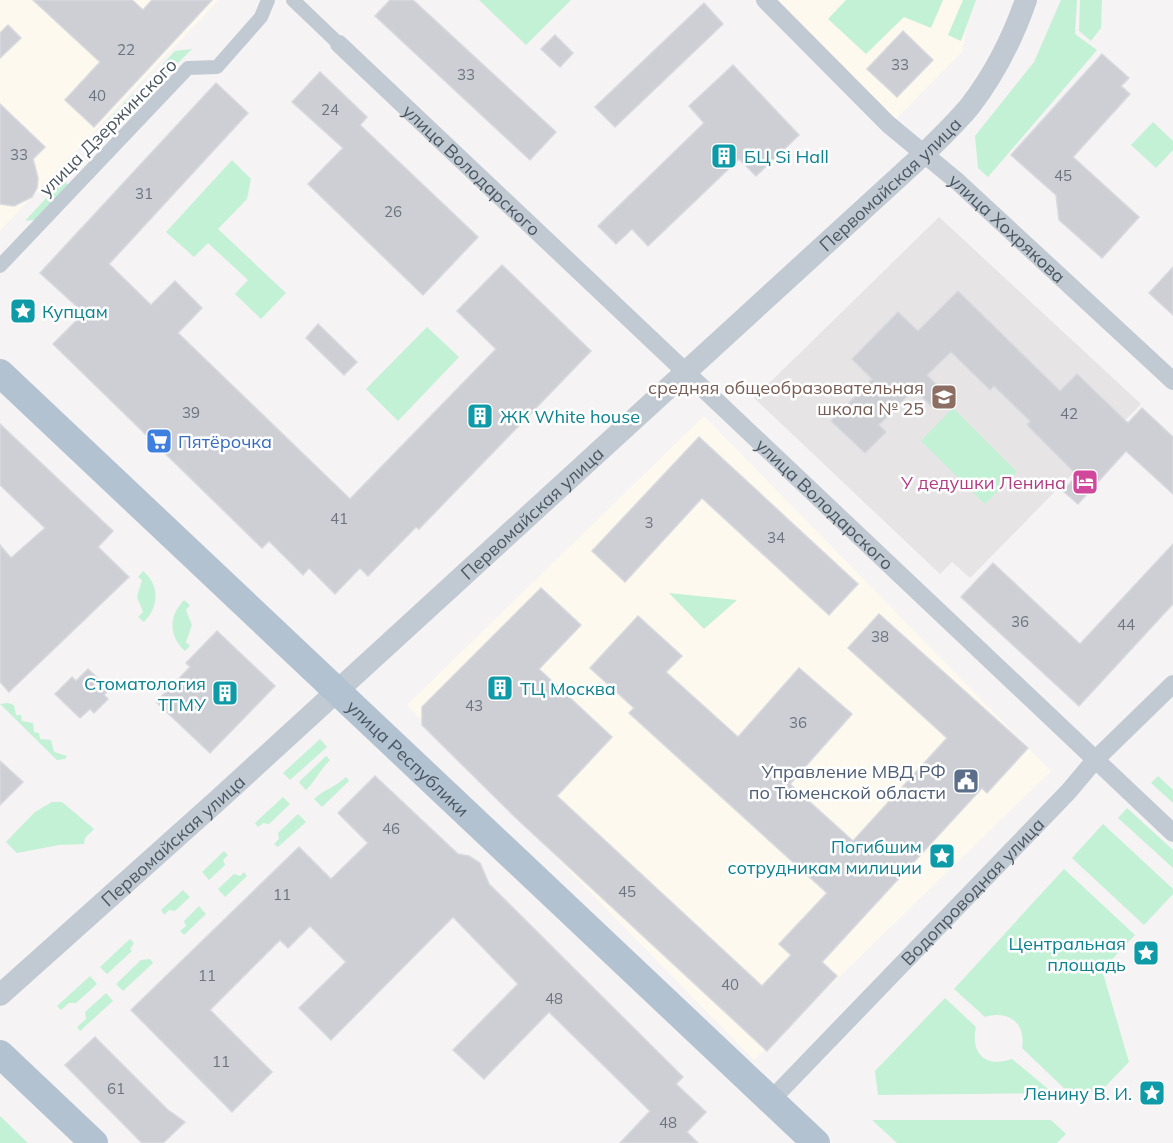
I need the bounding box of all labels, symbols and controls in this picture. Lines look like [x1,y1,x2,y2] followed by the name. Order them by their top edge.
[117,40,135,59] house number: 22
[34,53,182,201] street label: улица Дзержинского
[891,55,909,74] house number: 33
[457,65,475,84] house number: 33
[88,86,106,105] house number: 40
[398,99,546,240] street label: улица Володарского
[321,100,339,119] house number: 24
[814,112,966,256] street label: Первомайская улица
[709,141,739,171] building icon: БЦ Si Hall
[10,145,28,164] house number: 33
[744,145,829,168] place label: БЦ Si Hall
[1054,166,1072,185] house number: 45
[944,168,1071,288] street label: улица Хохрякова
[135,184,153,203] house number: 31
[384,202,402,221] house number: 26
[8,296,38,326] place icon: Купцам
[42,300,108,323] place label: Купцам
[648,376,924,420] place label: средняя общеобразовательная школа № 25
[929,382,959,412] school or university icon: средняя общеобразовательная школа № 25
[465,401,495,431] building icon: ЖК White house
[182,403,200,422] house number: 39
[1060,404,1078,423] house number: 42
[500,405,640,428] place label: ЖК White house
[144,426,174,456] supermarket icon: Пятёрочка
[178,430,272,453] place label: Пятёрочка
[751,433,899,574] street label: улица Володарского
[456,441,608,584] street label: Первомайская улица
[1070,467,1100,497] hotel icon: У дедушки Ленина
[900,471,1066,494] place label: У дедушки Ленина
[330,509,348,528] house number: 41
[644,513,654,532] house number: 3
[767,528,785,547] house number: 34
[1011,612,1029,631] house number: 36
[1117,615,1135,634] house number: 44
[871,627,889,646] house number: 38
[84,672,206,716] place label: Стоматология ТГМУ
[485,673,515,703] building icon: ТЦ Москва
[520,677,616,700] place label: ТЦ Москва
[210,678,240,708] building icon: Стоматология ТГМУ
[342,695,474,821] street label: улица Республики
[465,696,483,715] house number: 43
[789,713,807,732] house number: 36
[749,760,946,804] place label: Управление МВД РФ по Тюменской области
[951,766,981,796] public building icon: Управление МВД РФ по Тюменской области
[96,770,250,911] street label: Первомайская улица
[896,813,1049,970] street label: Водопроводная улица
[382,819,400,838] house number: 46
[727,835,922,879] place label: Погибшим сотрудникам милиции
[927,841,957,871] place icon: Погибшим сотрудникам милиции
[618,882,636,901] house number: 45
[273,885,291,904] house number: 11
[1009,932,1126,976] place label: Центральная площадь
[1131,938,1161,968] place icon: Центральная площадь
[198,966,216,985] house number: 11
[721,975,739,994] house number: 40
[545,989,563,1008] house number: 48
[212,1052,230,1071] house number: 11
[1137,1078,1167,1108] place icon: Ленину В. И.
[107,1079,125,1098] house number: 61
[1023,1082,1132,1105] place label: Ленину В. И.
[659,1113,677,1132] house number: 48

